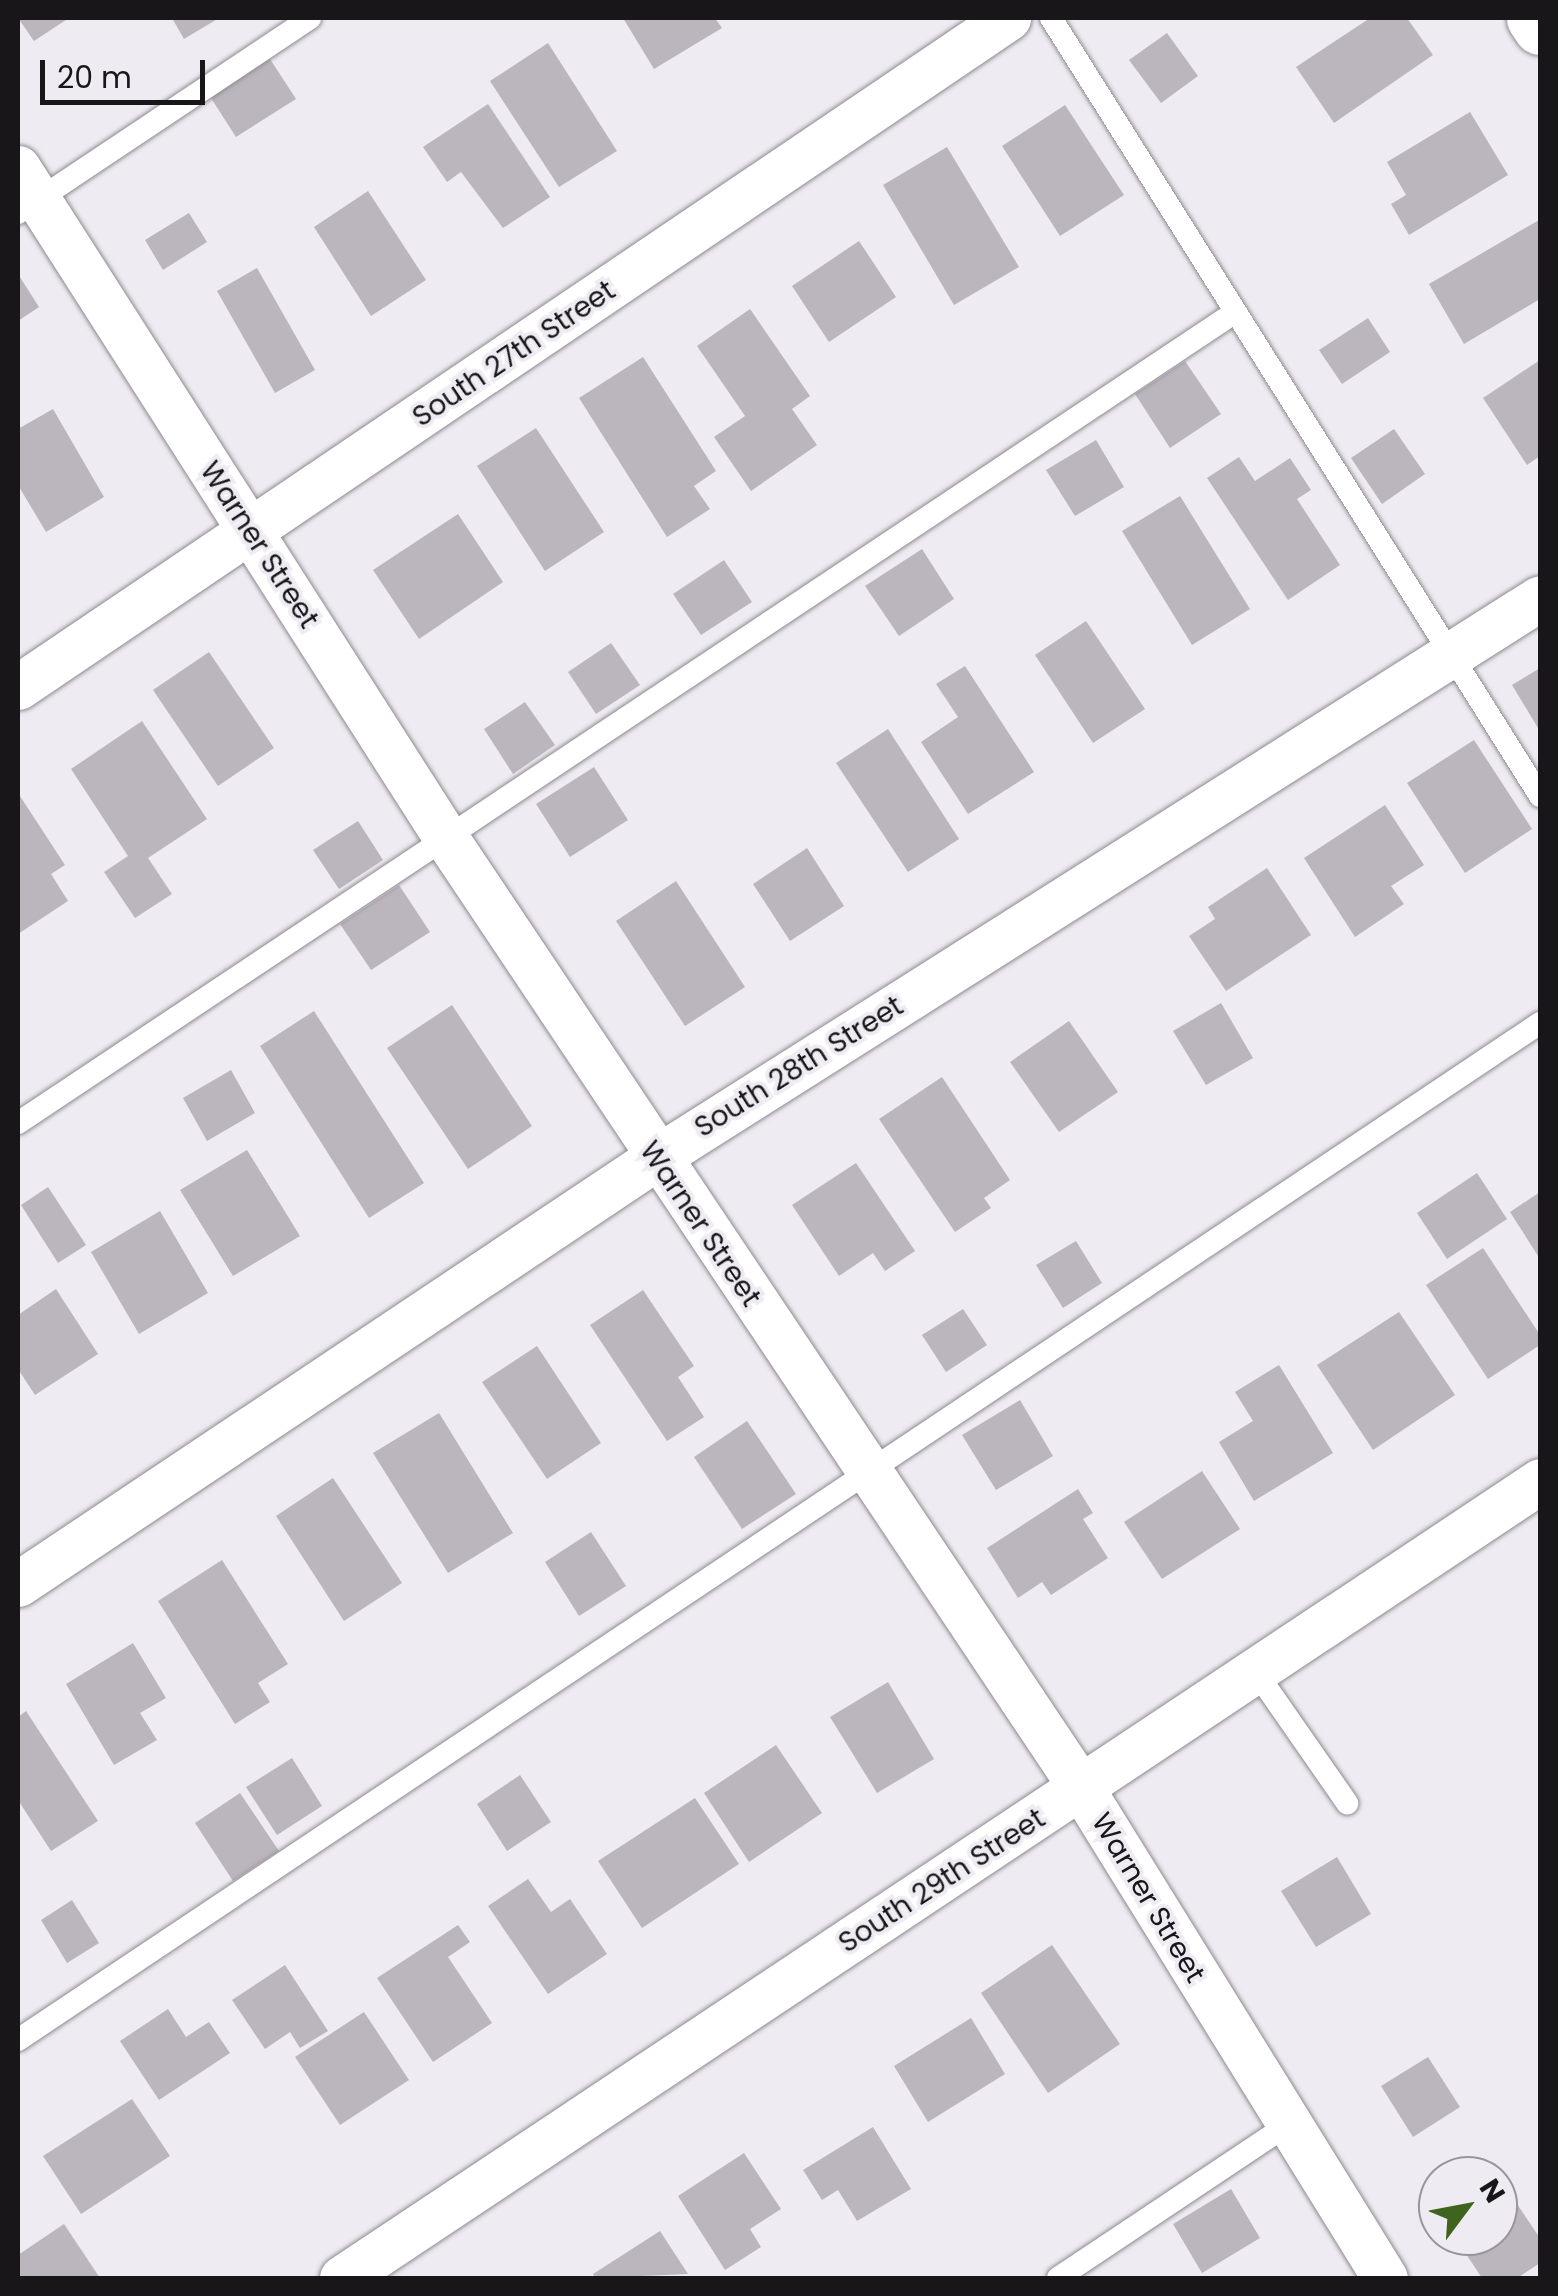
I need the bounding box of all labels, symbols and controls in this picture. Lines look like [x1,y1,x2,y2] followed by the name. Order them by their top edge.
[45,40,210,102] scale bar
[57,56,132,99] text: 20 m
[406,274,622,434] street label: South 27th Street
[193,455,325,635] street label: Warner Street
[689,989,909,1145] street label: South 28th Street
[632,1135,768,1313] street label: Warner Street
[833,1802,1051,1960] street label: South 29th Street
[1084,1807,1212,1989] street label: Warner Street
[1418,2156,1518,2256] north arrow
[1470,2172,1514,2210] text: N

